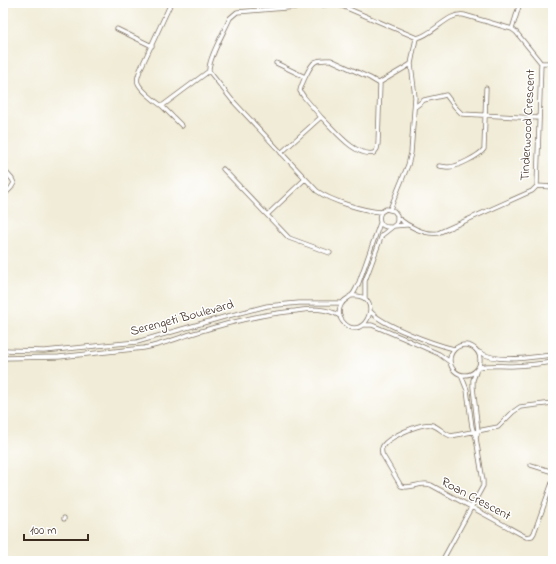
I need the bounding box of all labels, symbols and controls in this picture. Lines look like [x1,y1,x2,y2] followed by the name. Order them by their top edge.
[516,68,540,181] street label: Tinderwood Crescent
[128,295,237,342] street label: Serengeti Boulevard
[438,473,515,526] street label: Roan Crescent
[24,516,88,542] scale bar
[30,522,57,540] text: 100 m

